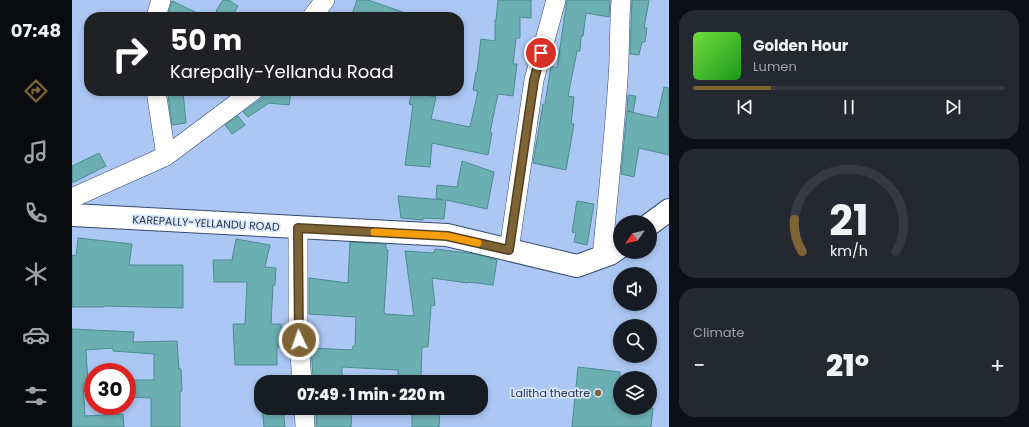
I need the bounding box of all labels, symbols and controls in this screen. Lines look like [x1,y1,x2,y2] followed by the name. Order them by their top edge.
[11,18,61,43] text: 07:48
[170,21,242,60] text: 50 m
[104,28,156,80] icon: right
[753,35,848,56] text: Golden Hour
[524,36,558,70] pin
[530,42,552,64] icon: arrive
[753,57,797,76] text: Lumen
[170,59,394,84] text: Karepally-Yellandu Road
[22,77,50,105] icon: directions
[734,96,756,118] icon: previous
[838,96,860,118] icon: pause
[942,96,964,118] icon: next
[22,138,50,166] icon: music
[829,190,869,249] text: 21
[22,199,50,227] icon: phone
[132,211,280,235] street label: KAREPALLY-YELLANDU ROAD
[613,215,657,259] north arrow
[613,215,657,415] map controls
[830,240,868,260] text: km/h
[22,260,50,288] icon: climate
[613,267,657,311] button: sound
[278,319,320,361] position arrow
[613,319,657,363] button: search
[22,321,50,349] icon: car
[693,323,744,342] text: Climate
[826,344,869,387] text: 21°
[693,350,705,381] text: −
[990,350,1005,381] text: +
[84,363,136,415] speed limit sign: 30
[613,371,657,415] button: layers
[22,382,50,410] icon: filters
[297,384,445,405] text: 07:49 · 1 min · 220 m
[511,385,590,401] place label: Lalitha theatre
[593,388,603,398] marker: Lalitha theatre

